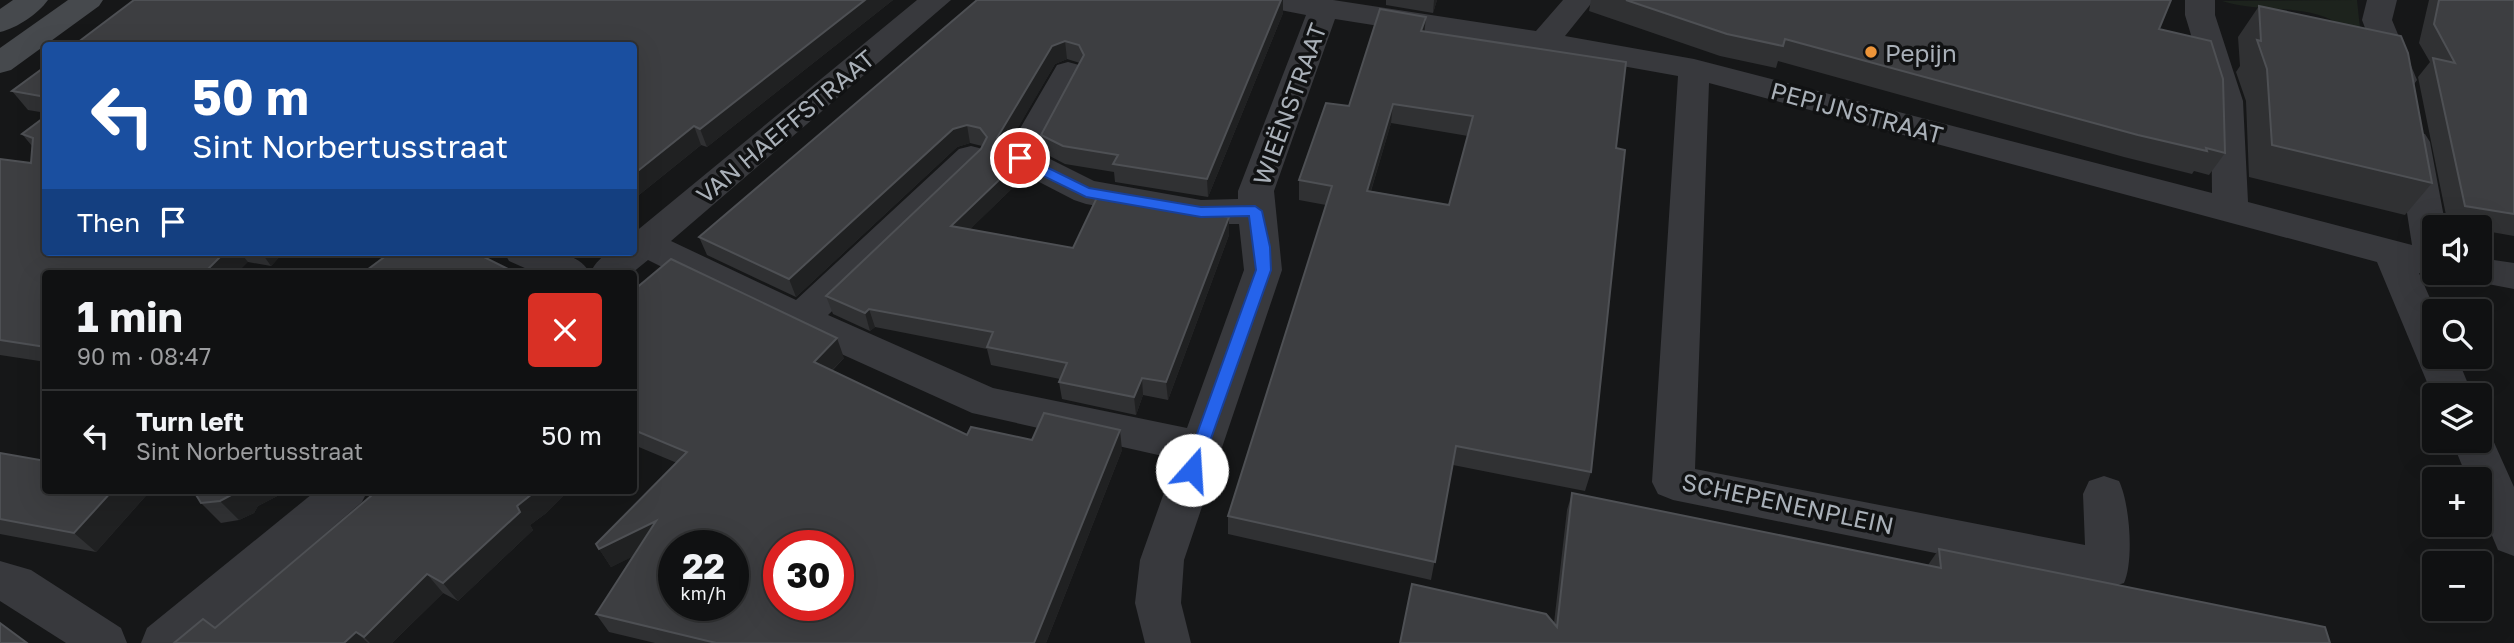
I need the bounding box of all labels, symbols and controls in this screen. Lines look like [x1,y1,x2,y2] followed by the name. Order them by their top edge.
[1246,19,1332,189] street label: WIEËNSTRAAT
[1885,38,1957,67] place label: Pepijn
[690,43,880,209] street label: VAN HAEFFSTRAAT
[1863,44,1879,60] marker: Pepijn
[192,67,309,126] text: 50 m
[77,70,168,161] icon: left
[1768,75,1946,149] street label: PEPIJNSTRAAT
[192,127,508,165] text: Sint Norbertusstraat
[990,128,1050,188] pin
[1001,139,1039,177] icon: arrive
[154,203,192,241] icon: arrive
[77,207,140,238] text: Then
[2422,215,2492,621] map controls
[2422,215,2492,285] button: sound
[77,291,183,341] text: 1 min
[528,293,602,367] button: close
[2422,299,2492,369] button: search
[77,342,211,370] text: 90 m · 08:47
[2422,383,2492,453] button: layers
[136,406,244,437] text: Turn left
[77,417,115,455] icon: left
[541,420,602,451] text: 50 m
[1155,433,1229,507] position arrow
[136,437,363,465] text: Sint Norbertusstraat
[1679,466,1897,540] street label: SCHEPENENPLEIN
[2422,467,2492,537] button: +
[763,530,854,621] speed limit sign: 30
[682,545,725,587] text: 22
[2422,551,2492,621] button: −
[681,582,726,604] text: km/h

